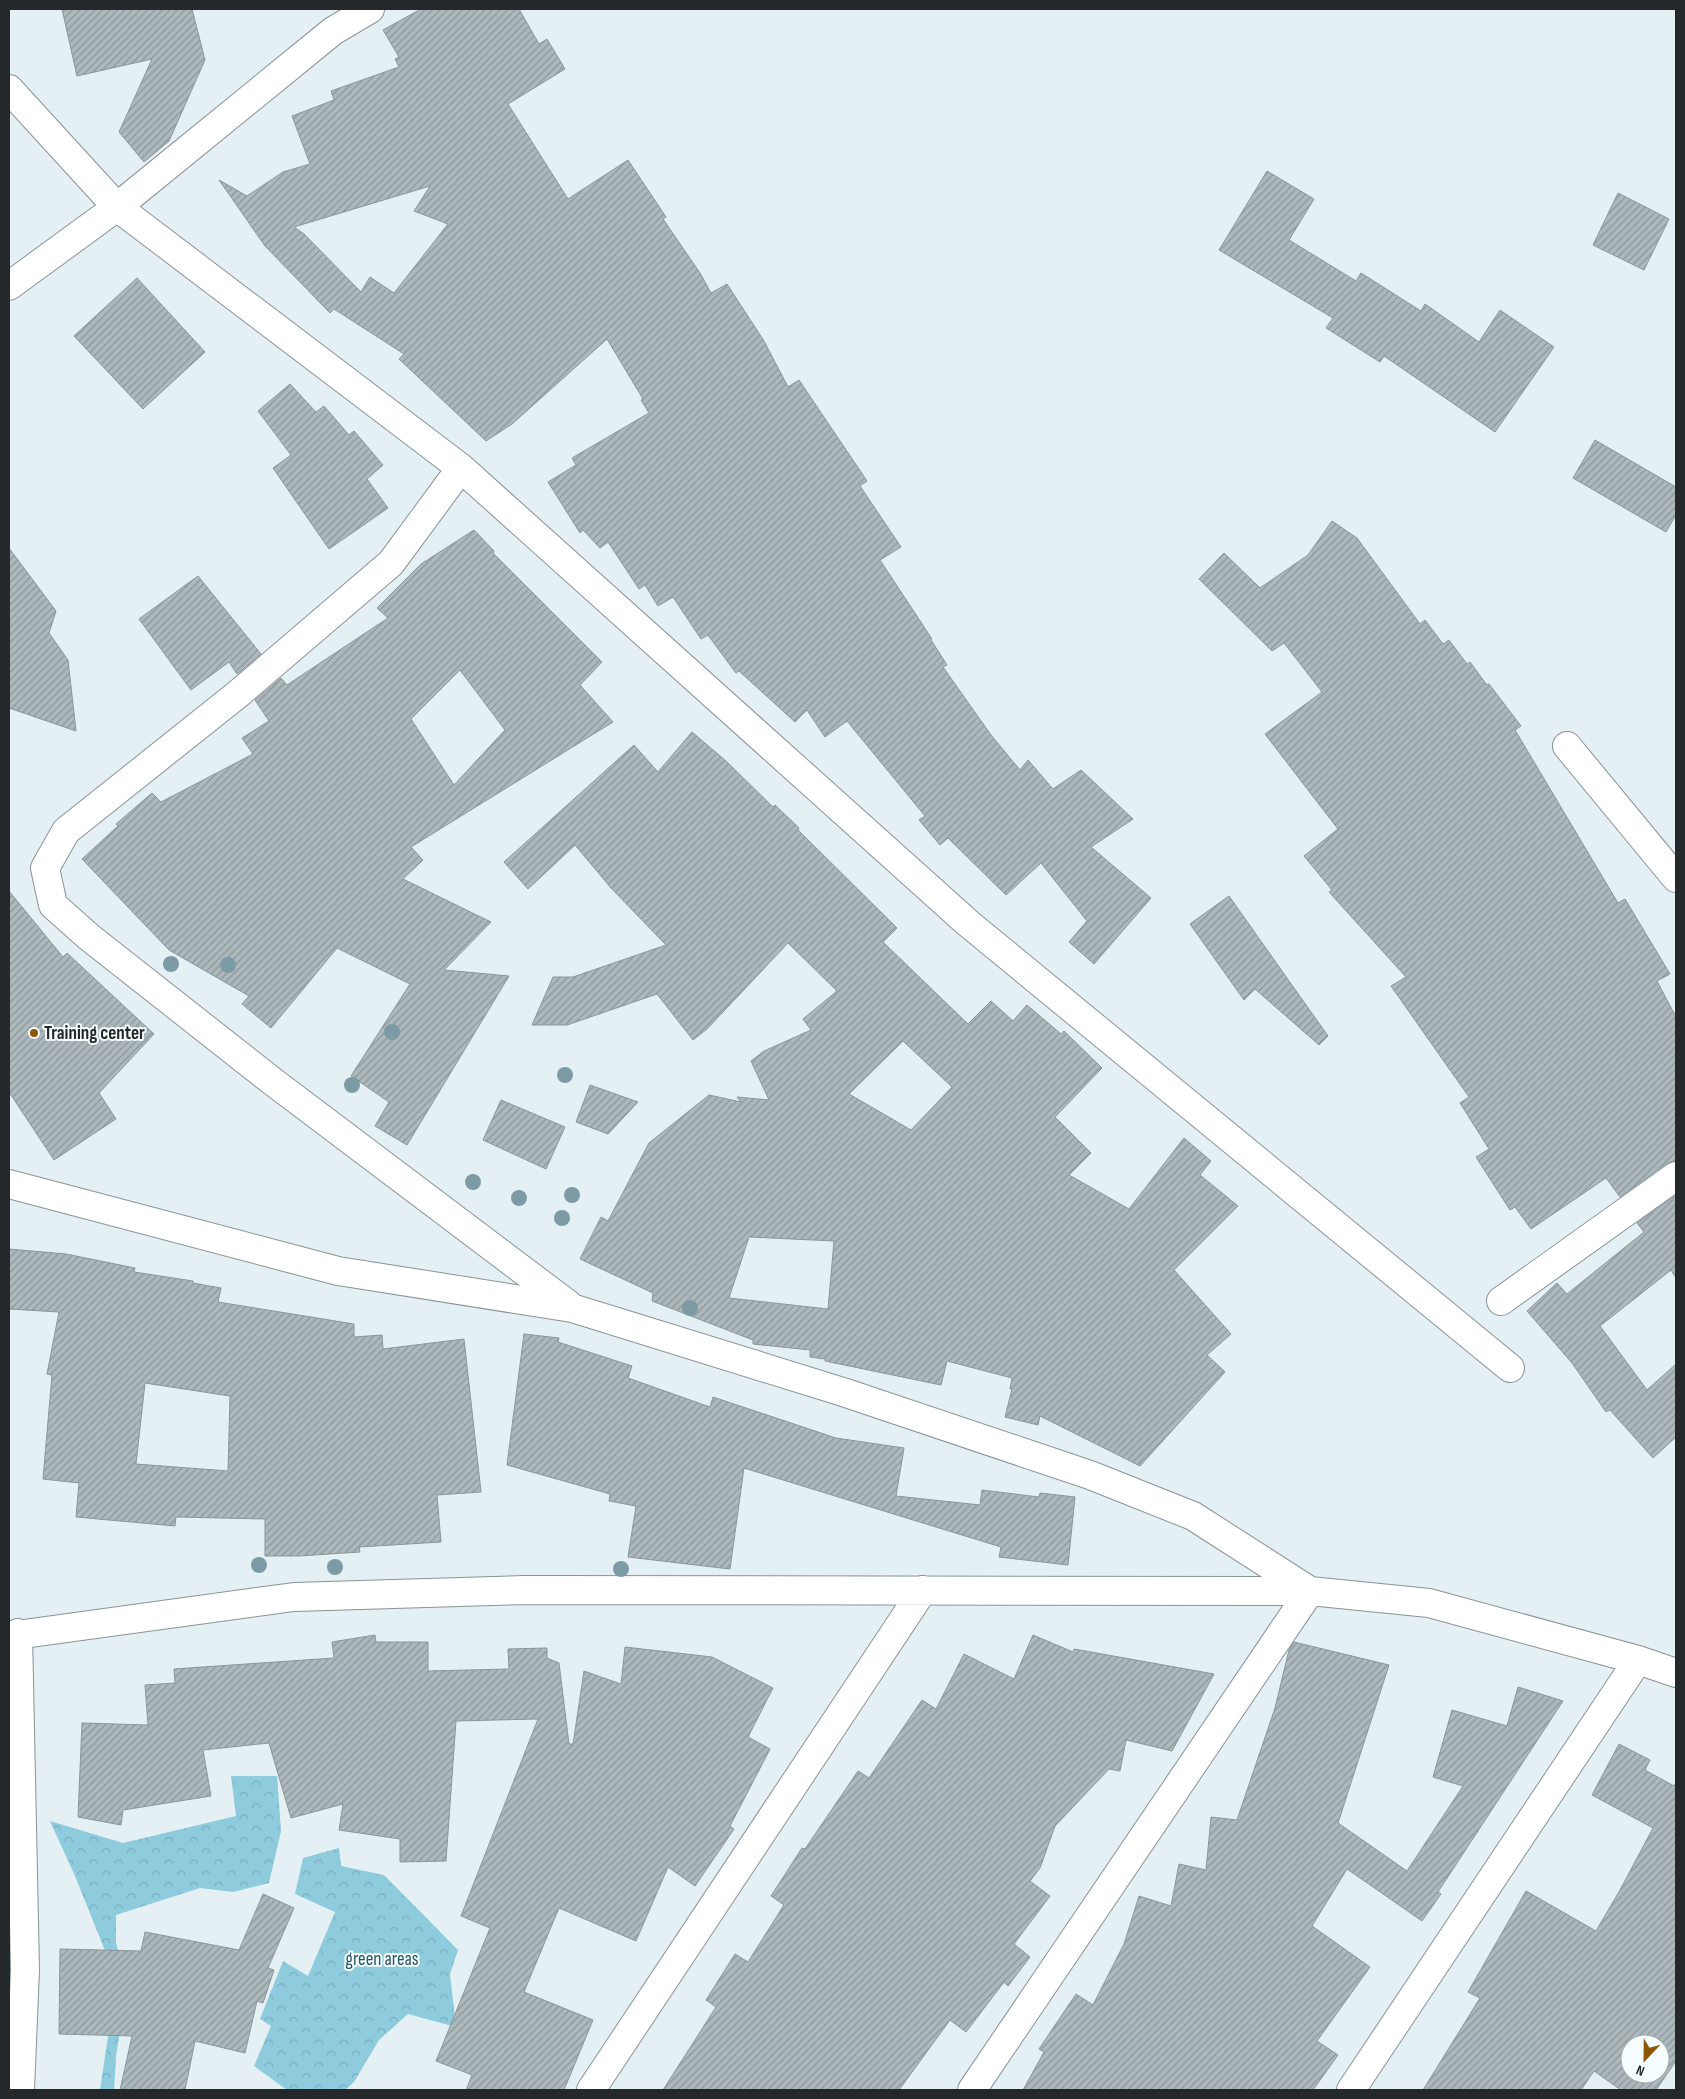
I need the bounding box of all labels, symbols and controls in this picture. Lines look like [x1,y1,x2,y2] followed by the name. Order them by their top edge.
[44,1022,145,1045] place label: Training center
[28,1027,40,1039] marker: Training center
[345,1948,419,1971] park label: green areas
[1620,2034,1670,2084] north arrow
[1634,2061,1647,2080] text: N

